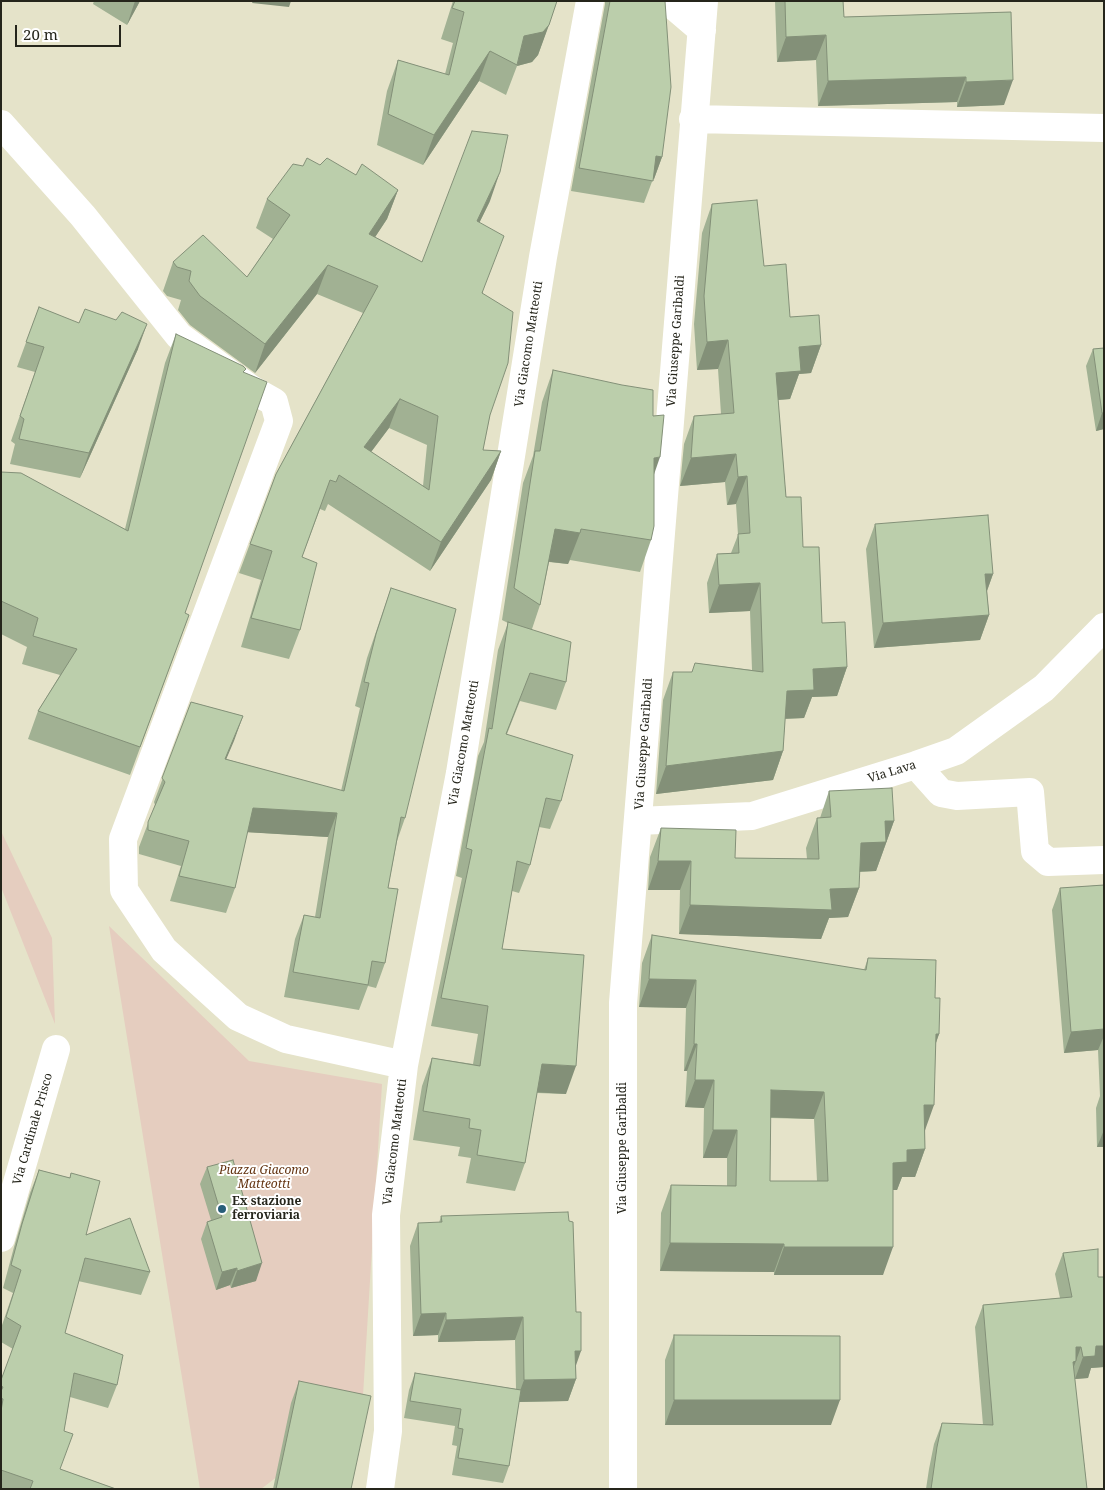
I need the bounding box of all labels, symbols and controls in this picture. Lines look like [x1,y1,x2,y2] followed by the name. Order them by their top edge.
[18,15,124,47] scale bar
[23,24,58,44] text: 20 m
[664,275,688,407] street label: Via Giuseppe Garibaldi
[512,280,546,408] street label: Via Giacomo Matteotti
[632,678,656,810] street label: Via Giuseppe Garibaldi
[446,679,482,807] street label: Via Giacomo Matteotti
[866,758,918,786] street label: Via Lava
[10,1071,56,1187] street label: Via Cardinale Prisco
[380,1078,410,1206] street label: Via Giacomo Matteotti
[616,1082,630,1214] street label: Via Giuseppe Garibaldi
[219,1164,309,1192] park label: Piazza Giacomo Matteotti
[232,1195,301,1223] place label: Ex stazione ferroviaria
[216,1203,228,1215] marker: Ex stazione ferroviaria

